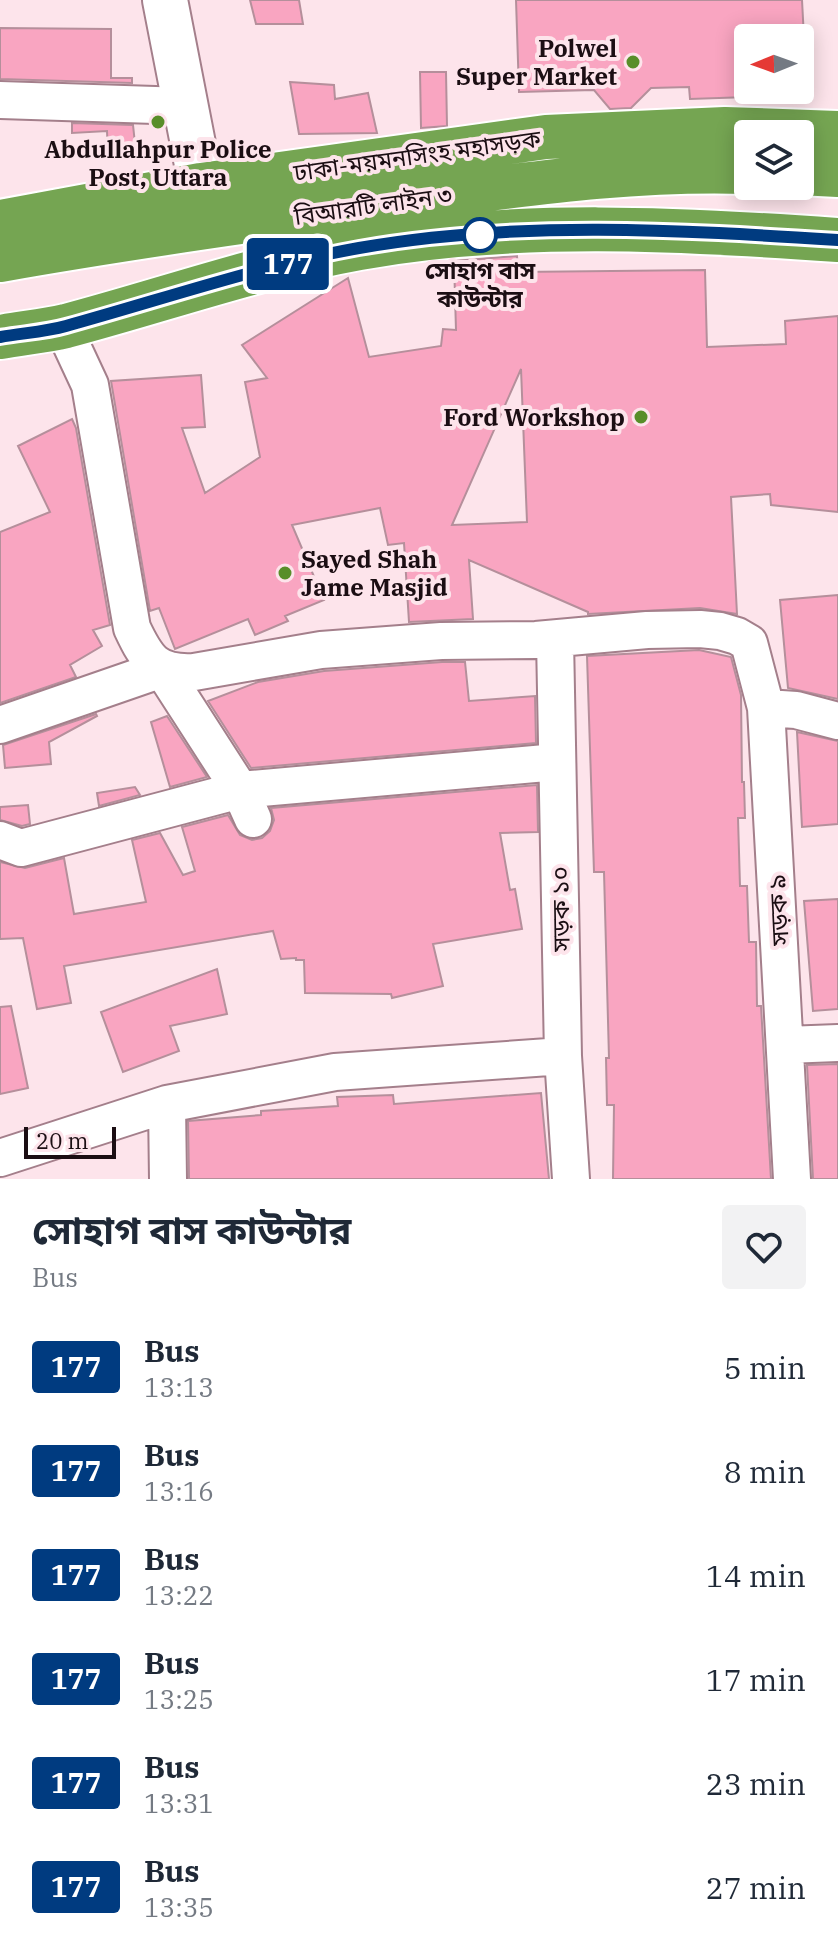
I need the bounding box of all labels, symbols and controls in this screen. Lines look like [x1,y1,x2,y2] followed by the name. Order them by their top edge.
[734,24,814,104] north arrow
[734,24,814,200] map controls
[456,32,617,92] place label: Polwel Super Market
[624,53,642,71] marker: Polwel Super Market
[149,113,167,131] marker: Abdullahpur Police Post, Uttara
[734,120,814,200] button: layers
[290,122,543,188] street label: ঢাকা-ময়মনসিংহ মহাসড়ক
[44,133,272,193] place label: Abdullahpur Police Post, Uttara
[291,178,454,232] street label: বিআরটি লাইন ৩
[463,218,497,252] marker: সোহাগ বাস কাউন্টার
[242,238,334,290] line badge: 177
[263,245,313,282] text: 177
[425,254,536,314] place label: সোহাগ বাস কাউন্টার
[443,401,625,433] place label: Ford Workshop
[632,408,650,426] marker: Ford Workshop
[301,543,448,603] place label: Sayed Shah Jame Masjid
[276,564,294,582] marker: Sayed Shah Jame Masjid
[543,866,577,953] street label: সড়ক ১০
[760,874,796,947] street label: সড়ক ৯
[24,1123,116,1159] scale bar
[36,1126,88,1155] text: 20 m
[32,1205,351,1254] text: সোহাগ বাস কাউন্টার
[722,1205,806,1289] button: heart
[32,1260,78,1294] text: Bus
[144,1331,199,1370] text: Bus
[51,1348,101,1385] text: 177
[724,1348,806,1387] text: 5 min
[144,1370,214,1404] text: 13:13
[144,1435,199,1474] text: Bus
[51,1452,101,1489] text: 177
[724,1452,806,1491] text: 8 min
[144,1474,214,1508] text: 13:16
[144,1539,199,1578] text: Bus
[51,1556,101,1593] text: 177
[706,1556,806,1595] text: 14 min
[144,1578,214,1612] text: 13:22
[144,1643,199,1682] text: Bus
[51,1660,101,1697] text: 177
[706,1660,806,1699] text: 17 min
[144,1682,214,1716] text: 13:25
[144,1747,199,1786] text: Bus
[51,1764,101,1801] text: 177
[706,1764,806,1803] text: 23 min
[144,1786,214,1820] text: 13:31
[144,1851,199,1890] text: Bus
[51,1868,101,1905] text: 177
[706,1868,806,1907] text: 27 min
[144,1890,214,1924] text: 13:35

